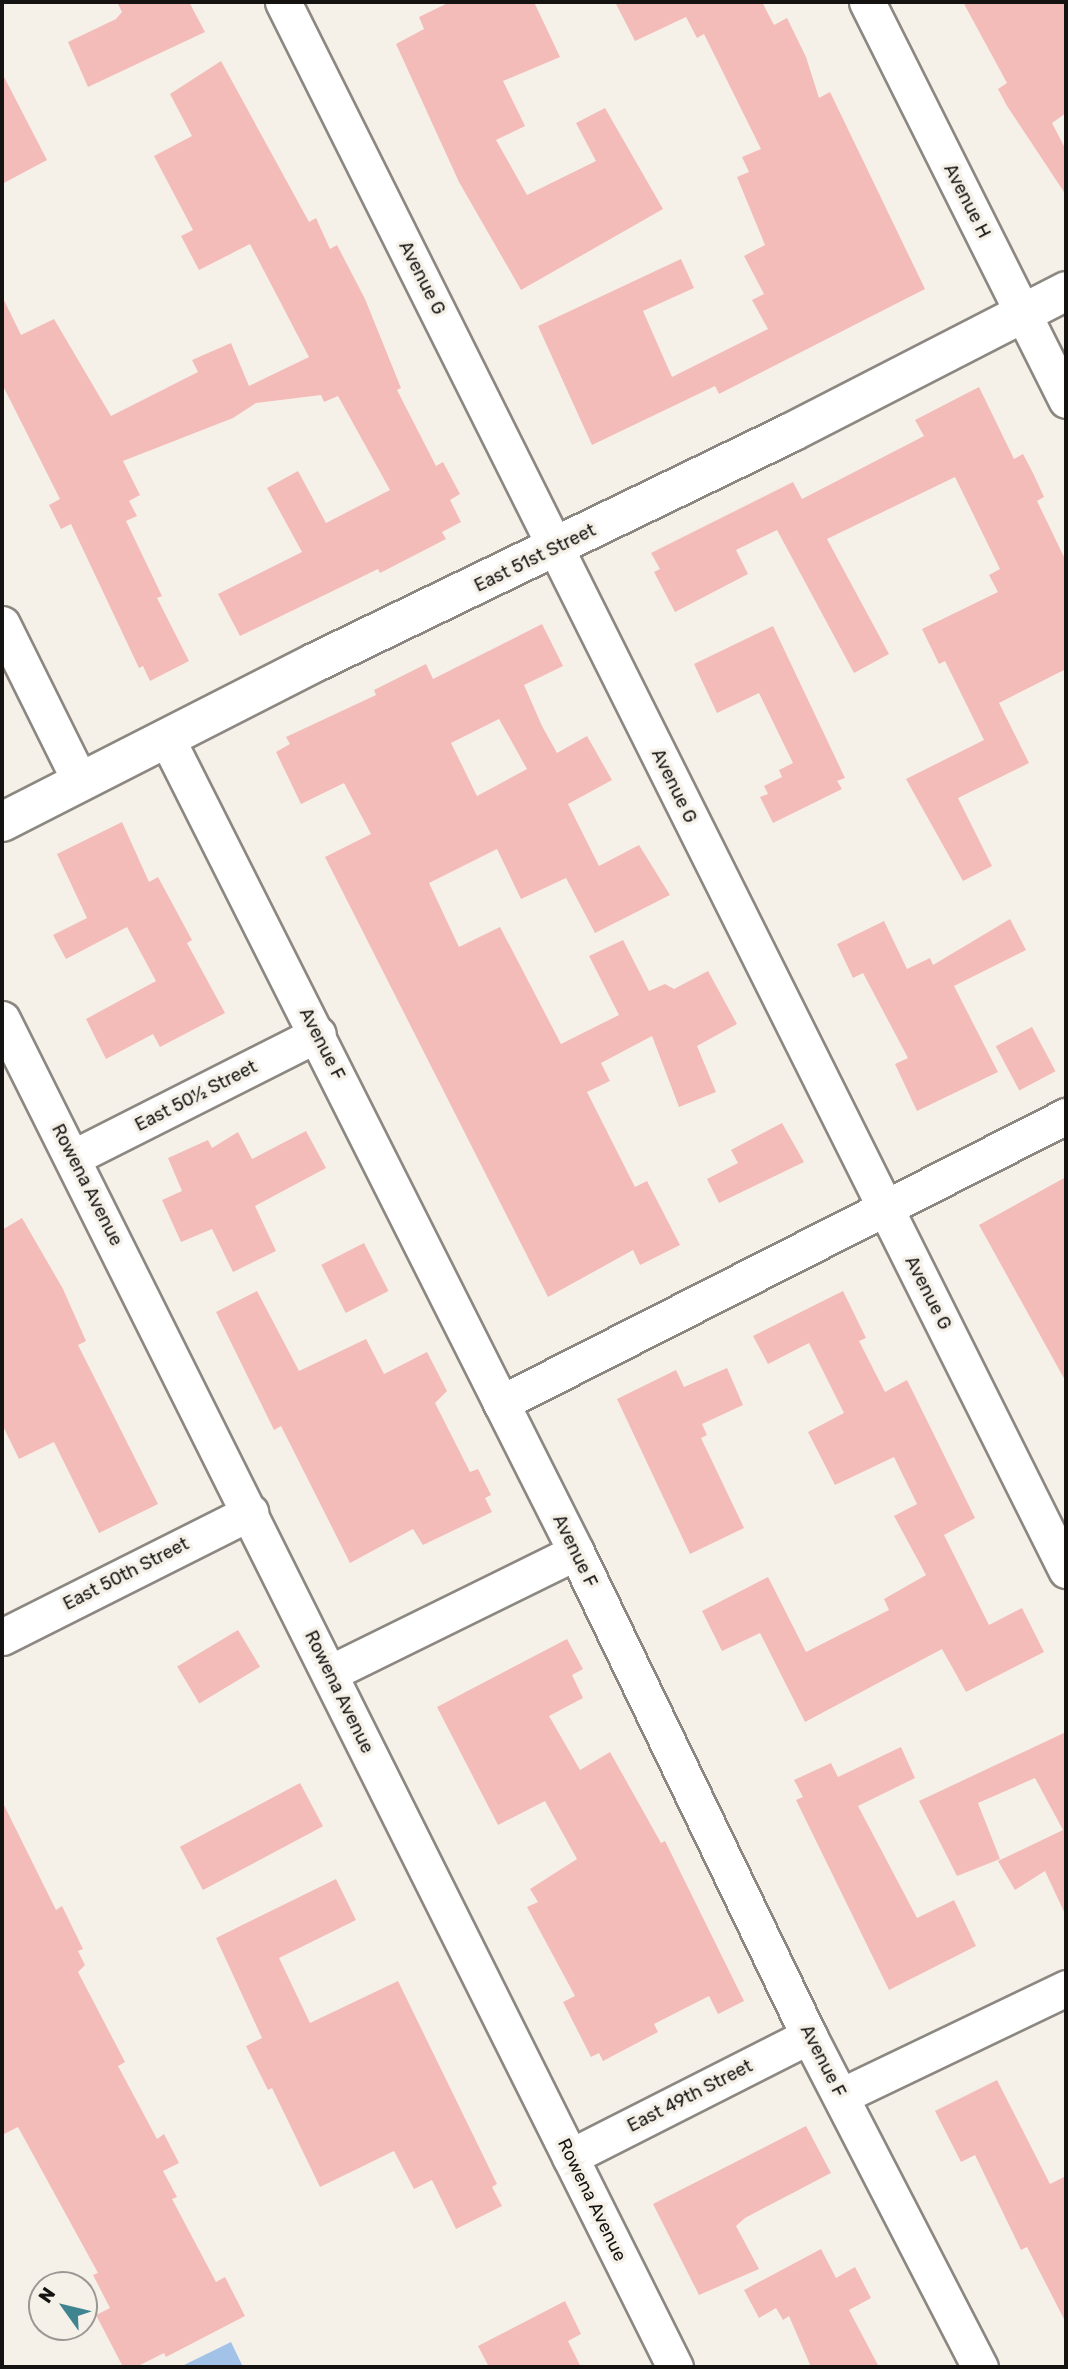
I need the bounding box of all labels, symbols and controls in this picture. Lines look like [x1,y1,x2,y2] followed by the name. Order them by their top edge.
[939,160,995,242] street label: Avenue H
[394,238,450,318] street label: Avenue G
[471,519,599,597] street label: East 51st Street
[647,745,701,827] street label: Avenue G
[295,1004,349,1084] street label: Avenue F
[131,1056,261,1136] street label: East 50½ Street
[47,1120,127,1250] street label: Rowena Avenue
[900,1253,956,1333] street label: Avenue G
[548,1511,602,1591] street label: Avenue F
[60,1533,192,1615] street label: East 50th Street
[300,1627,378,1757] street label: Rowena Avenue
[796,2021,850,2101] street label: Avenue F
[624,2055,756,2137] street label: East 49th Street
[553,2135,631,2265] street label: Rowena Avenue
[28,2271,98,2341] north arrow
[33,2283,60,2307] text: N

